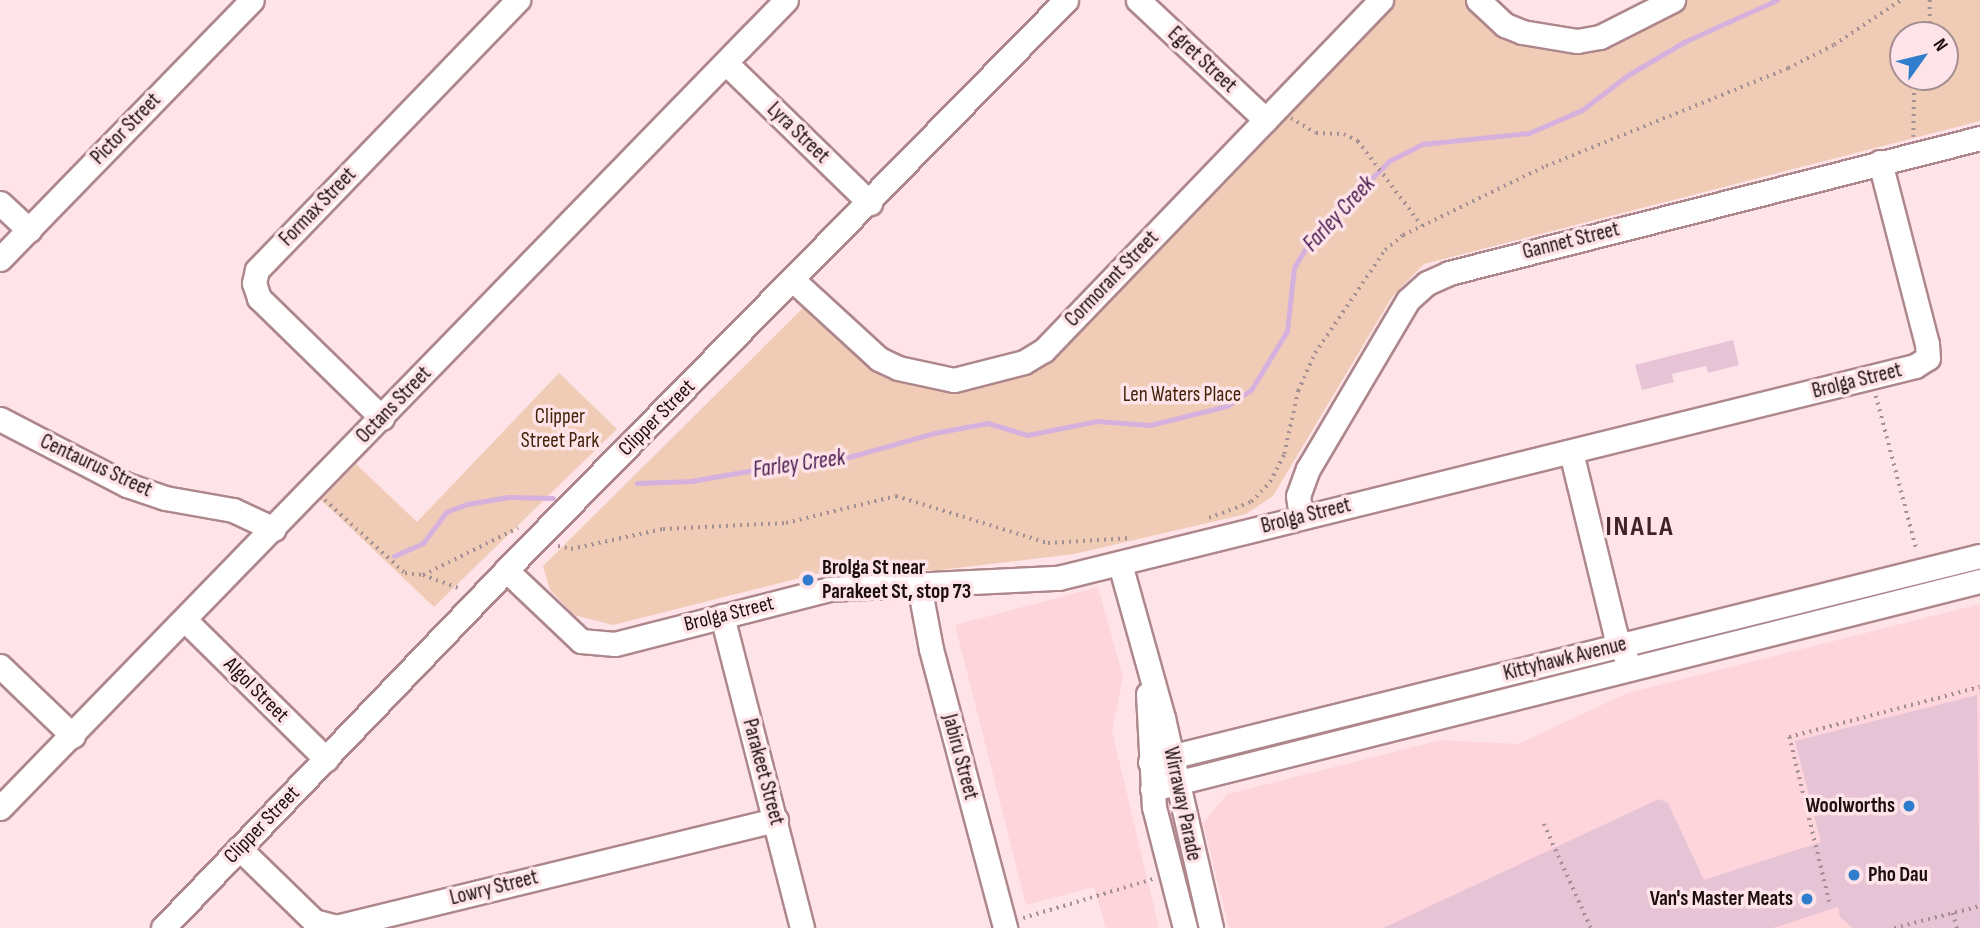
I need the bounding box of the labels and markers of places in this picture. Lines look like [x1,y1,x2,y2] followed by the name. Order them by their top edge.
[822,555,971,605] place label: Brolga St near Parakeet St, stop 73
[800,572,816,588] marker: Brolga St near Parakeet St, stop 73
[1805,793,1895,819] place label: Woolworths
[1901,798,1917,814] marker: Woolworths
[1868,862,1928,888] place label: Pho Dau
[1846,867,1862,883] marker: Pho Dau
[1650,886,1793,912] place label: Van's Master Meats
[1799,891,1815,907] marker: Van's Master Meats

